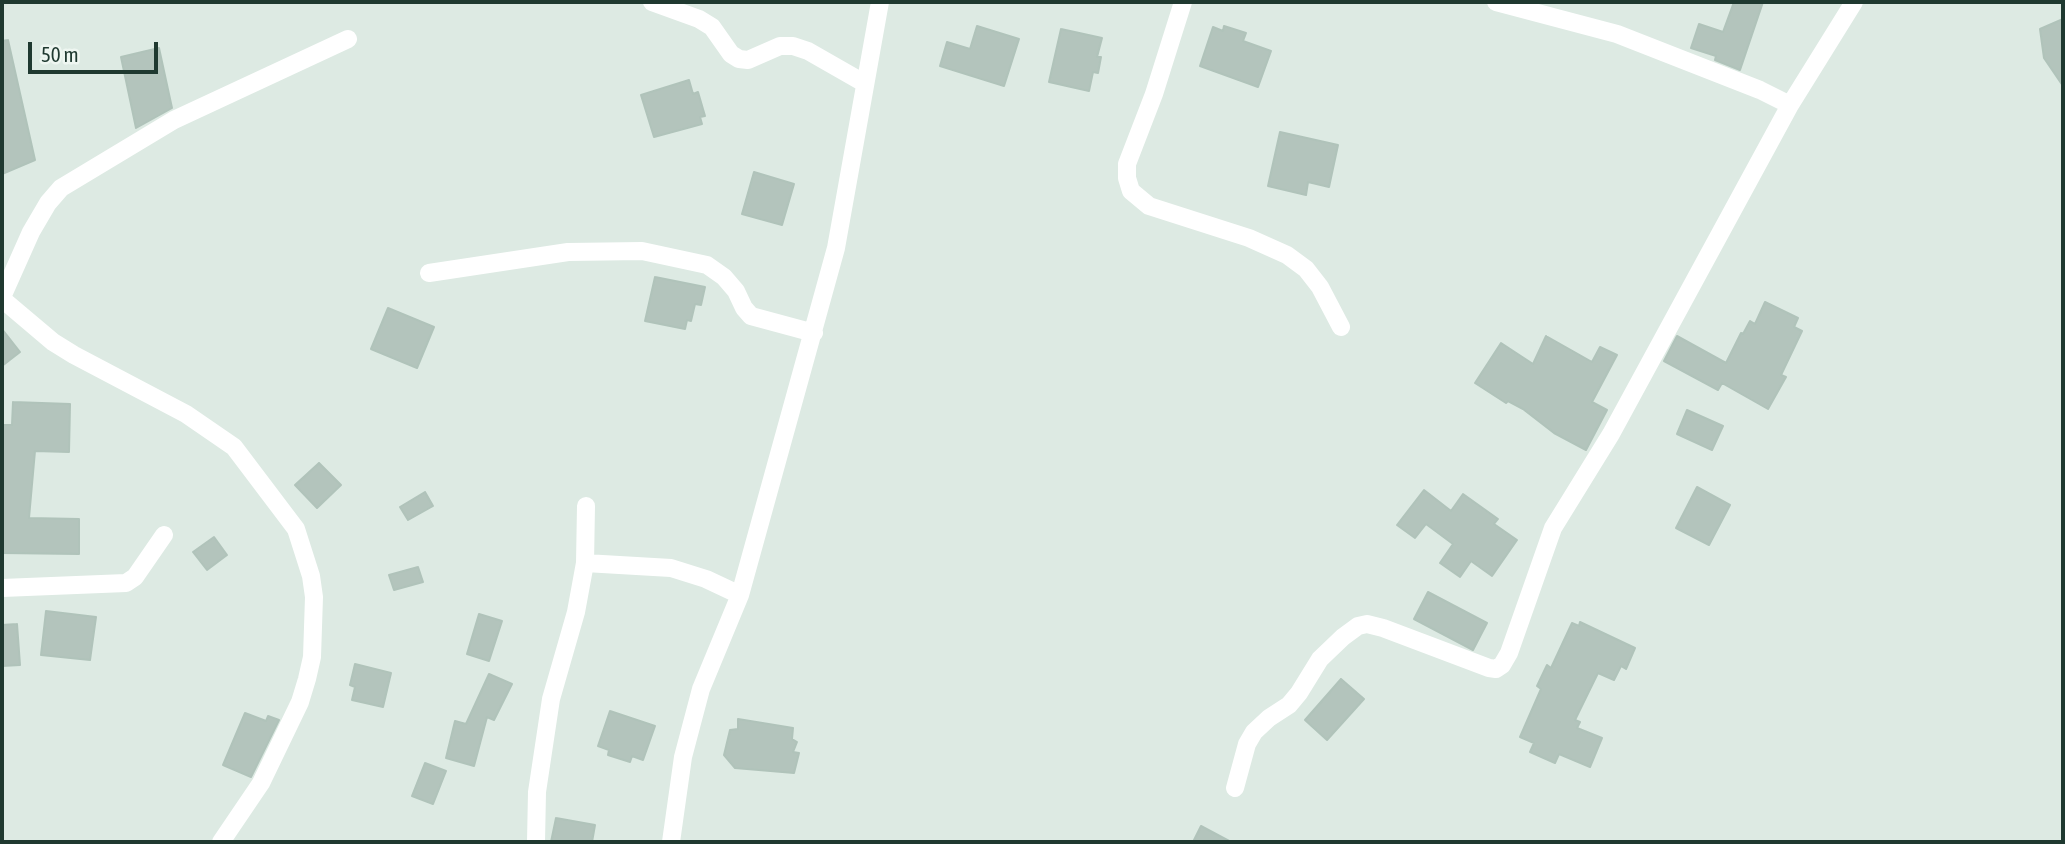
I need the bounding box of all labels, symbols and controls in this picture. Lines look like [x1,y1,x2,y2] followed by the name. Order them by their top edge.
[32,28,161,72] scale bar
[41,42,79,66] text: 50 m

